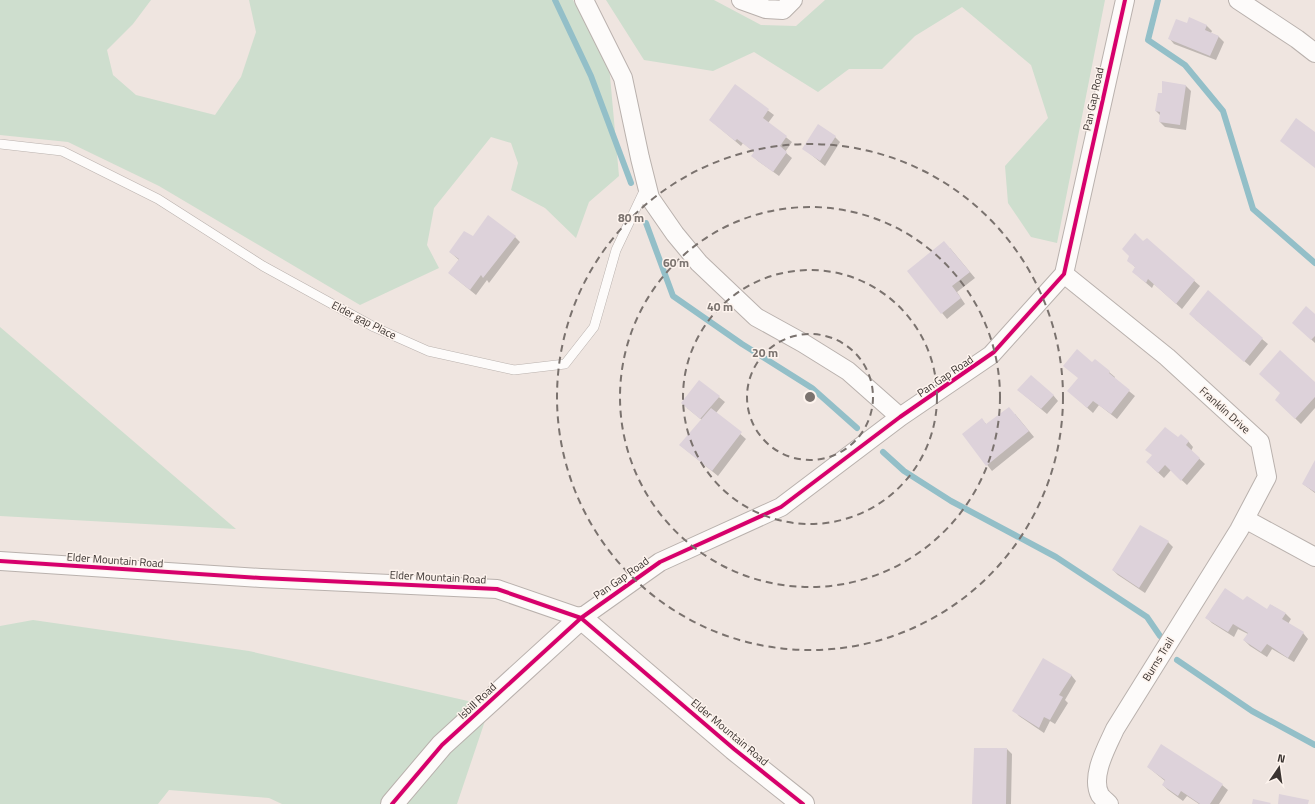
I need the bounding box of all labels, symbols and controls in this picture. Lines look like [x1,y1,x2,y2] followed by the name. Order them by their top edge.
[1078,66,1108,132] street label: Pan Gap Road
[618,208,644,227] text: 80 m
[663,253,689,272] text: 60 m
[329,297,399,343] street label: Elder gap Place
[707,297,733,316] text: 40 m
[752,343,778,362] text: 20 m
[914,351,976,401] street label: Pan Gap Road
[1196,383,1254,437] street label: Franklin Drive
[803,390,817,404] centre of rings
[66,549,164,571] street label: Elder Mountain Road
[590,553,652,603] street label: Pan Gap Road
[389,566,487,588] street label: Elder Mountain Road
[1138,634,1178,684] street label: Burns Trail
[454,679,500,723] street label: Isbill Road
[688,695,772,769] street label: Elder Mountain Road
[1259,748,1299,788] north arrow
[1276,750,1287,767] text: N

